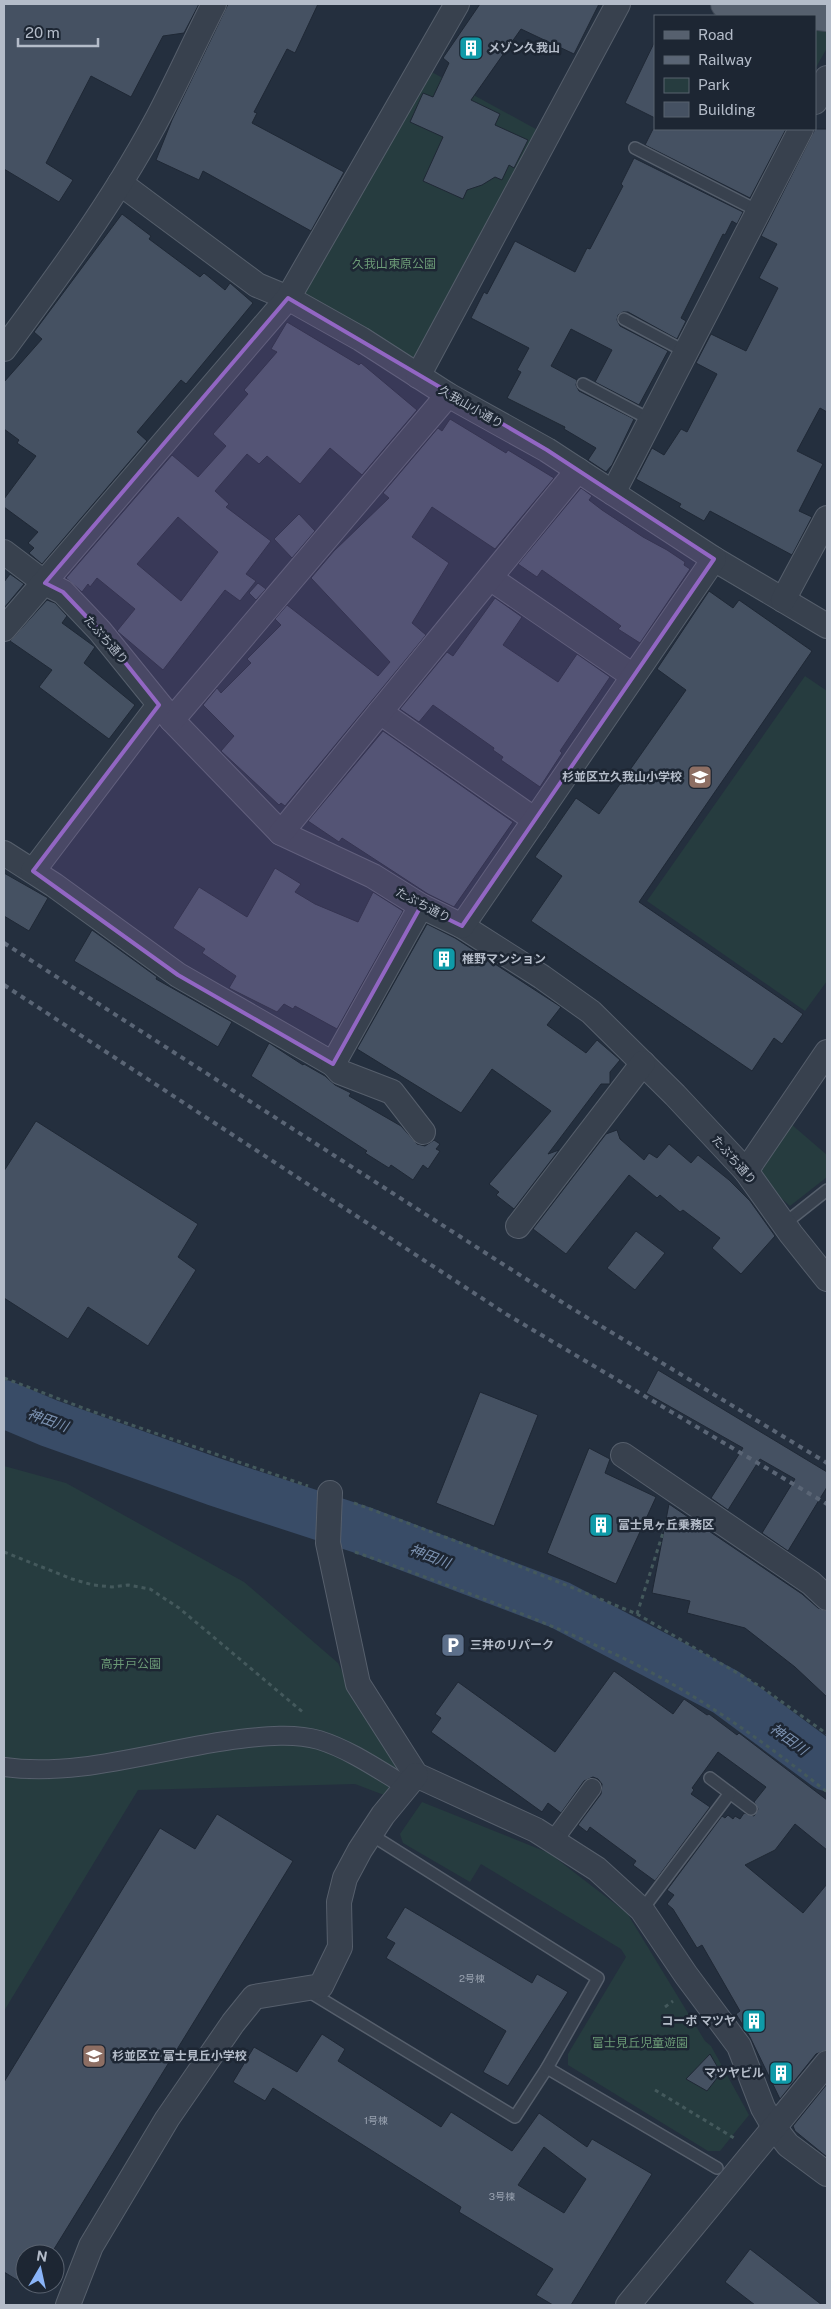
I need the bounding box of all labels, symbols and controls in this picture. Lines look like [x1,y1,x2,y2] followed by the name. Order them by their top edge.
[18,15,98,47] scale bar
[654,15,816,130] legend
[25,24,60,41] text: 20 m
[698,26,734,43] text: Road
[458,35,484,61] building icon: メゾン久我山
[488,41,560,55] place label: メゾン久我山
[698,51,752,68] text: Railway
[698,76,730,93] text: Park
[698,101,756,118] text: Building
[352,257,436,271] park label: 久我山東原公園
[436,383,506,431] street label: 久我山小通り
[81,613,131,667] street label: たぶち通り
[687,764,713,790] school or university icon: 杉並区立久我山小学校
[562,770,682,784] place label: 杉並区立久我山小学校
[393,885,453,925] street label: たぶち通り
[431,946,457,972] building icon: 椎野マンション
[462,952,546,966] place label: 椎野マンション
[709,1133,759,1187] street label: たぶち通り
[26,1405,72,1435] water label: 神田川
[588,1512,614,1538] building icon: 富士見ヶ丘乗務区
[618,1518,714,1532] place label: 富士見ヶ丘乗務区
[408,1541,454,1572] water label: 神田川
[440,1632,466,1658] parking icon: 三井のリパーク
[470,1638,554,1652] place label: 三井のリパーク
[101,1657,161,1671] park label: 高井戸公園
[767,1720,812,1759] water label: 神田川
[459,1972,485,1984] house number: 2号棟
[741,2008,767,2034] building icon: コーポ マツヤ
[661,2014,736,2028] place label: コーポ マツヤ
[592,2036,688,2050] park label: 富士見丘児童遊園
[81,2043,107,2069] school or university icon: 杉並区立 富士見丘小学校
[112,2049,247,2063] place label: 杉並区立 富士見丘小学校
[768,2060,794,2086] building icon: マツヤビル
[704,2066,764,2080] place label: マツヤビル
[364,2114,388,2126] house number: 1号棟
[489,2190,515,2202] house number: 3号棟
[15,2244,65,2294] north arrow
[35,2247,49,2265] text: N

